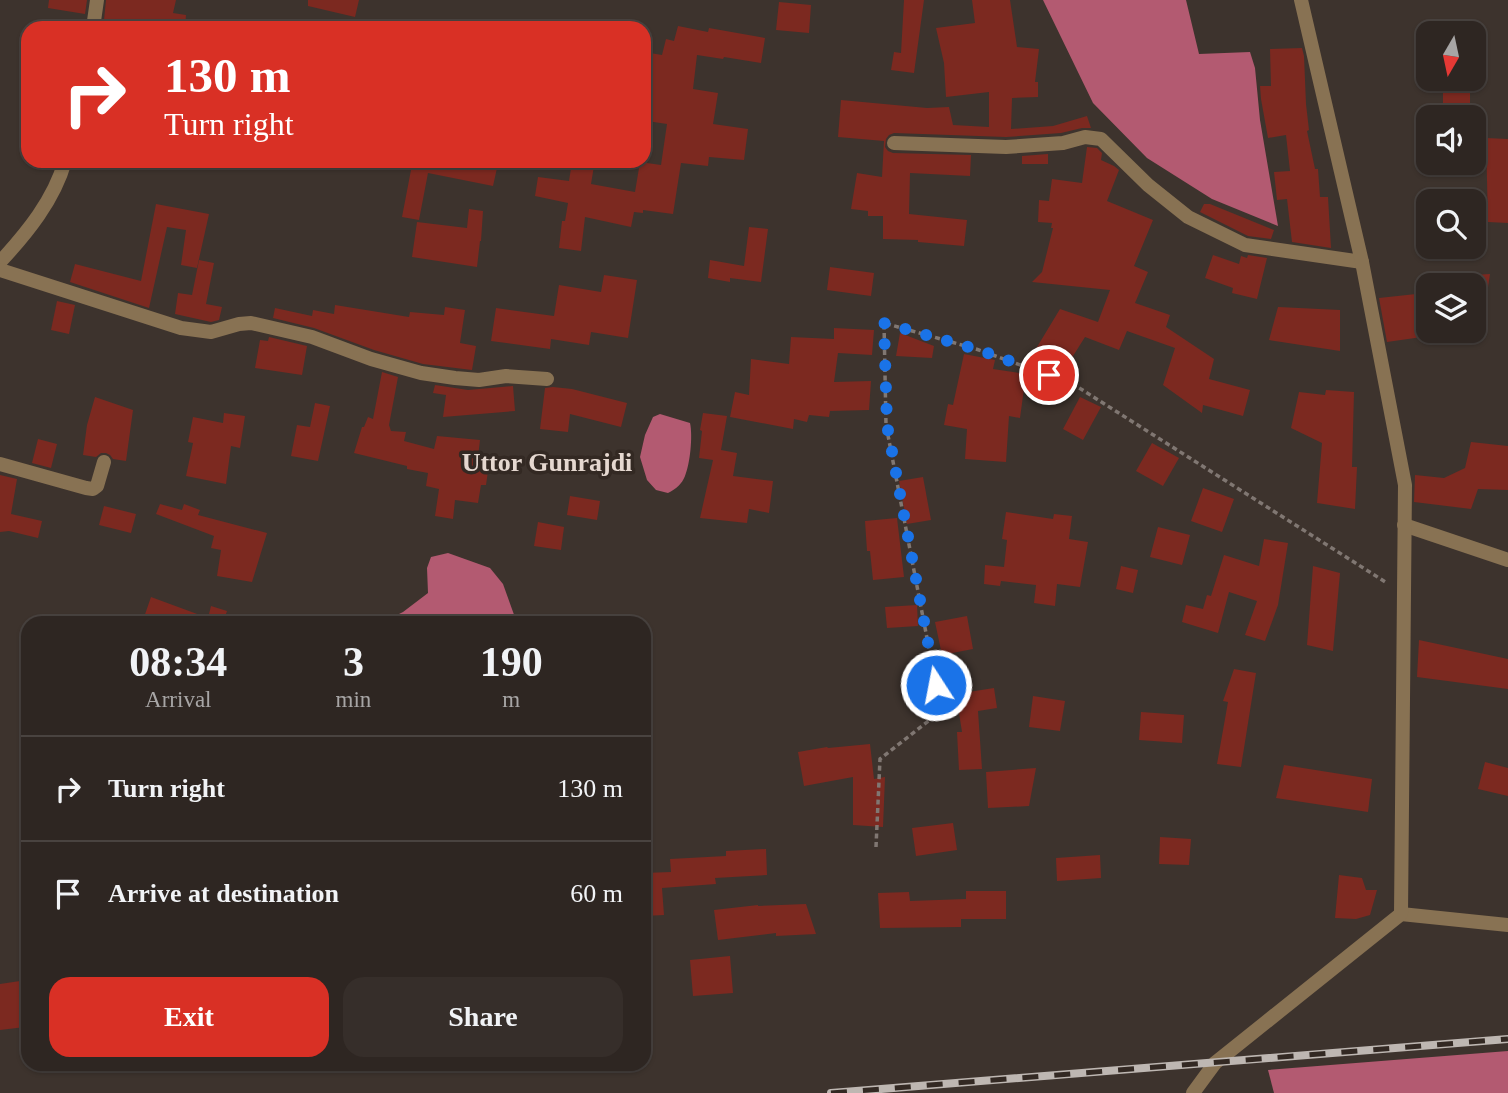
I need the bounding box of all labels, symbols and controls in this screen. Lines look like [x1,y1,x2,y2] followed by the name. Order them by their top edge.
[1416,21,1486,91] north arrow
[1416,21,1486,343] map controls
[164,48,291,103] text: 130 m
[49,49,140,140] icon: right
[1416,105,1486,175] button: sound
[164,106,294,142] text: Turn right
[1416,189,1486,259] button: search
[1416,273,1486,343] button: layers
[1019,345,1079,405] pin
[1030,356,1068,394] icon: arrive
[462,448,632,477] district label: Uttor Gunrajdi
[129,639,227,685] text: 08:34
[343,639,364,685] text: 3
[480,639,543,685] text: 190
[899,648,973,722] position arrow
[145,687,212,712] text: Arrival
[336,687,371,712] text: min
[502,687,520,712] text: m
[49,770,87,808] icon: right
[108,774,225,803] text: Turn right
[557,774,623,803] text: 130 m
[49,875,87,913] icon: arrive
[108,879,339,908] text: Arrive at destination
[570,879,623,908] text: 60 m
[49,977,329,1057] button: Exit
[343,977,623,1057] button: Share

